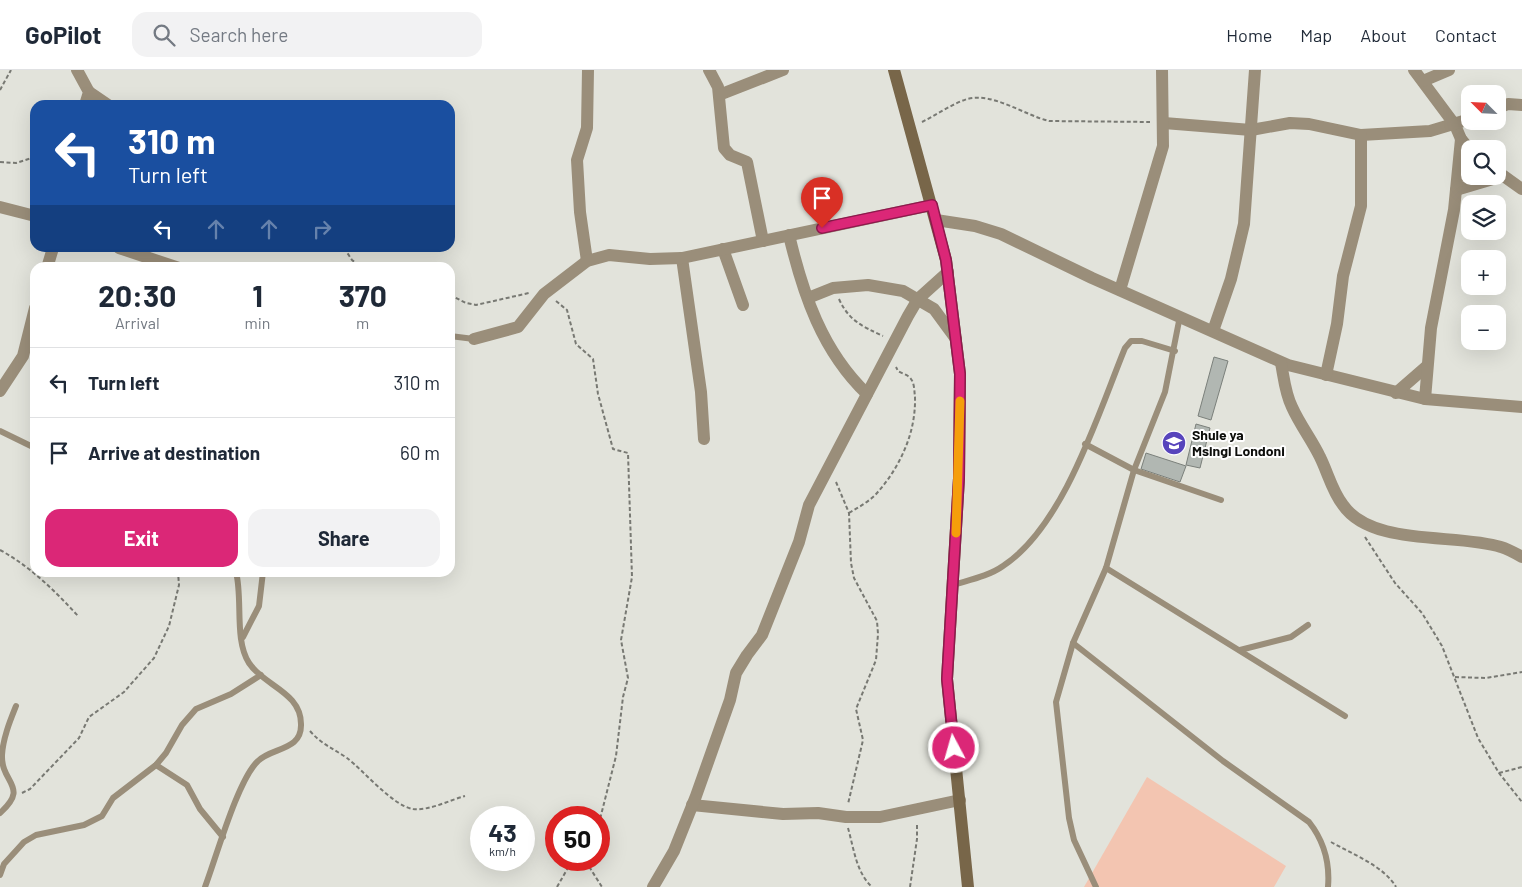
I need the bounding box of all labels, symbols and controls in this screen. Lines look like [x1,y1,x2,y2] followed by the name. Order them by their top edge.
[132,12,482,57] search box
[25,20,102,49] text: GoPilot
[150,21,178,49] icon: search
[190,23,288,46] text: Search here
[1226,24,1272,46] text: Home
[1300,24,1332,46] text: Map
[1360,24,1407,46] text: About
[1435,24,1497,46] text: Contact
[1461,85,1506,130] north arrow
[1461,85,1506,350] map controls
[128,119,215,161] text: 310 m
[45,120,110,185] icon: left
[1461,140,1506,185] button: search
[128,161,208,187] text: Turn left
[801,177,843,228] pin
[808,184,836,212] icon: arrive
[1461,195,1506,240] button: layers
[149,215,177,243] icon: left
[202,215,230,243] icon: ahead
[255,215,283,243] icon: ahead
[308,215,336,243] icon: right
[1461,250,1506,295] button: +
[98,277,176,313] text: 20:30
[252,277,263,313] text: 1
[339,277,387,313] text: 370
[1461,305,1506,350] button: −
[115,313,160,332] text: Arrival
[245,313,270,332] text: min
[356,313,369,332] text: m
[45,369,73,397] icon: left
[88,371,159,394] text: Turn left
[393,371,440,394] text: 310 m
[1192,426,1285,459] place label: Shule ya Msingi Londoni
[1161,430,1187,456] school or university icon: Shule ya Msingi Londoni
[45,439,73,467] icon: arrive
[88,441,260,464] text: Arrive at destination
[400,441,440,464] text: 60 m
[45,509,238,567] button: Exit
[248,509,440,567] button: Share
[927,721,979,773] position arrow
[545,806,610,871] speed limit sign: 50
[488,817,517,847] text: 43
[489,844,516,858] text: km/h

